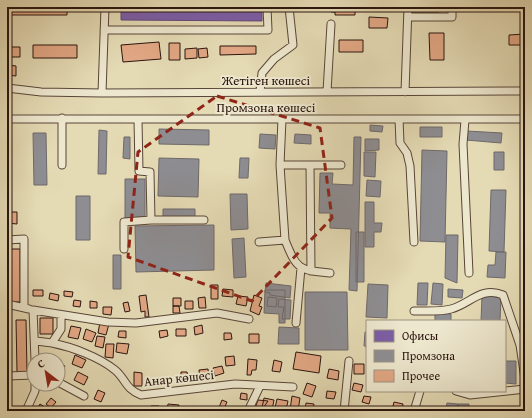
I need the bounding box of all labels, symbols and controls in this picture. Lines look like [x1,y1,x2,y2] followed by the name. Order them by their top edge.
[221,71,311,90] street label: Жетіген көшесі
[217,98,316,117] street label: Промзона көшесі
[366,320,506,392] legend
[402,327,439,344] text: Офисы
[402,347,455,364] text: Промзона
[26,352,66,392] north arrow
[34,355,48,372] text: С
[143,365,215,391] street label: Анар көшесі
[402,367,440,384] text: Прочее

